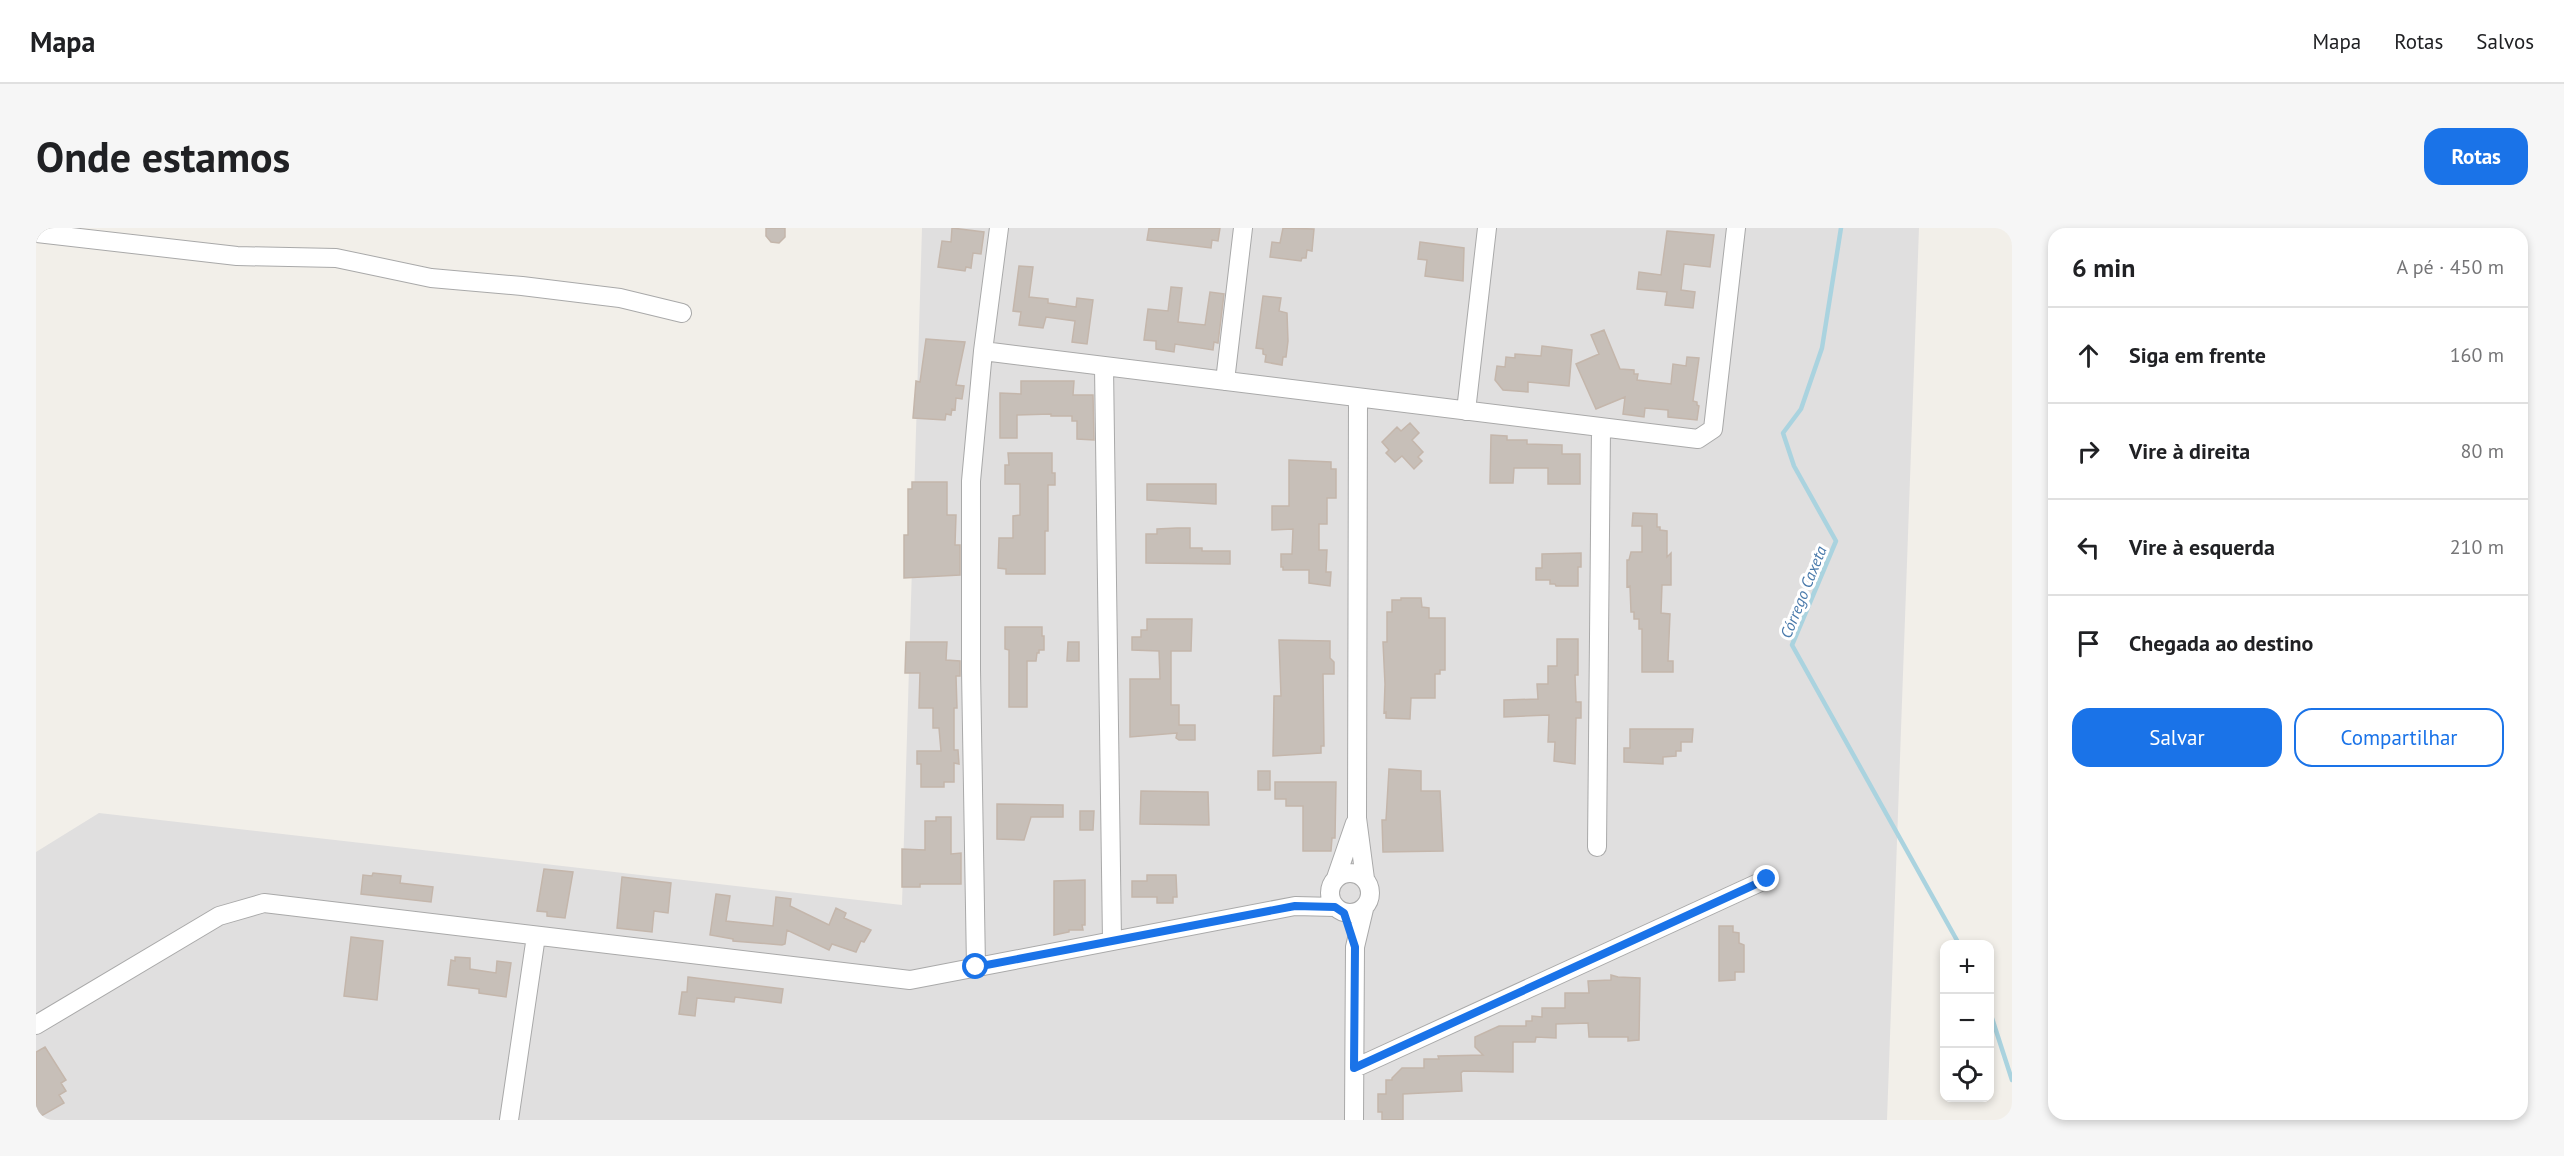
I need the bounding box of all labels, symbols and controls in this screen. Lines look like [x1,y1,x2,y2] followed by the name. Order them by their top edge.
[30,23,95,60] text: Mapa
[2312,28,2361,55] text: Mapa
[2394,28,2443,55] text: Rotas
[2476,28,2534,55] text: Salvos
[2424,128,2528,185] button: Rotas
[36,129,290,184] text: Onde estamos
[2072,251,2135,284] text: 6 min
[2397,254,2504,280] text: A pé · 450 m
[2072,339,2105,372] icon: ahead
[2129,341,2266,369] text: Siga em frente
[2450,342,2504,368] text: 160 m
[2072,435,2105,468] icon: right
[2129,437,2250,465] text: Vire à direita
[2461,438,2504,464] text: 80 m
[2072,531,2105,564] icon: left
[2129,533,2275,561] text: Vire à esquerda
[2450,534,2504,560] text: 210 m
[1775,543,1831,641] water label: Córrego Caxeta
[2072,627,2105,660] icon: arrive
[2129,629,2313,657] text: Chegada ao destino
[2072,708,2282,767] button: Salvar
[2294,708,2504,767] button: Compartilhar
[1753,865,1779,891] route end
[1940,940,1994,1102] map controls
[1940,940,1994,994] button: +
[962,953,988,979] route start
[1940,994,1994,1048] button: −
[1940,1048,1994,1102] button: locate

